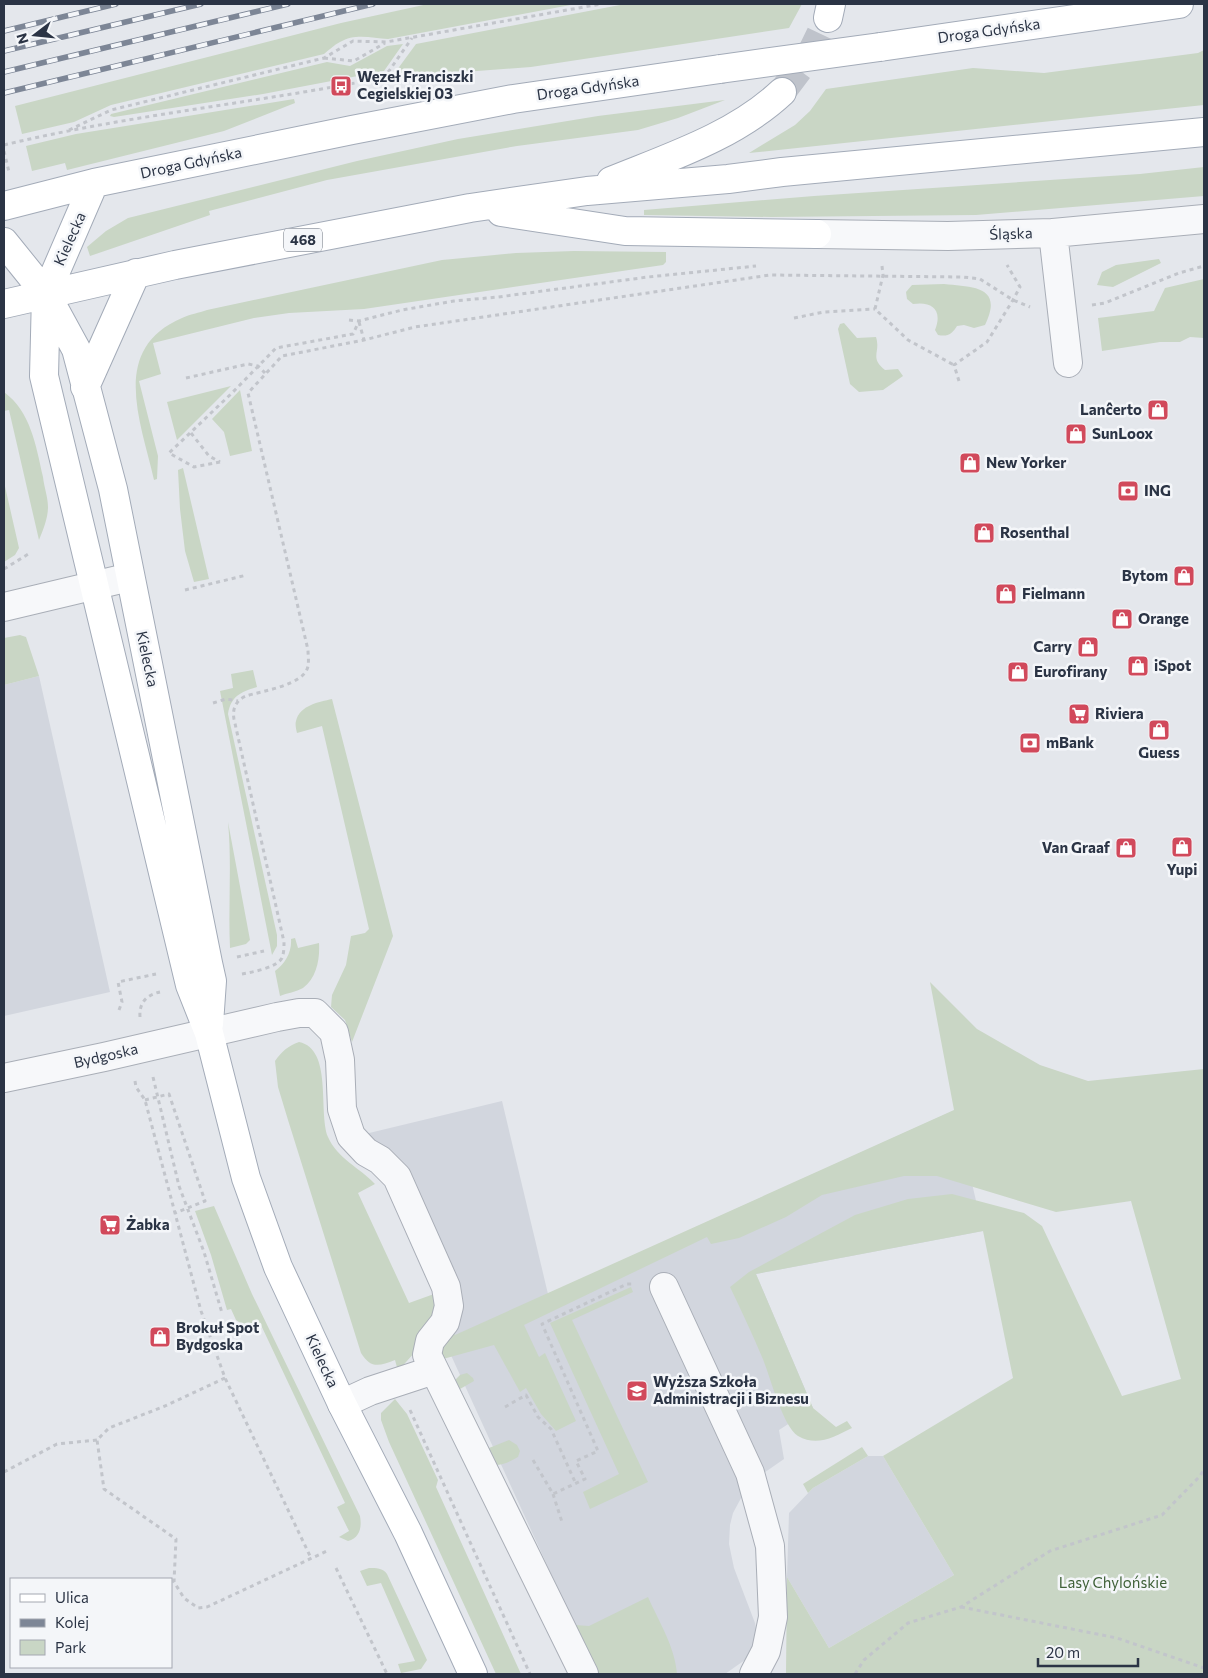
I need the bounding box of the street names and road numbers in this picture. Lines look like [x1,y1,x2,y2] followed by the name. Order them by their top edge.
[936,14,1041,46] street label: Droga Gdyńska
[535,71,640,103] street label: Droga Gdyńska
[138,142,243,182] street label: Droga Gdyńska
[49,209,89,268] street label: Kielecka
[989,222,1033,243] street label: Śląska
[284,228,322,252] road number: 468
[133,629,163,689] street label: Kielecka
[72,1039,140,1071] street label: Bydgoska
[303,1331,343,1390] street label: Kielecka

